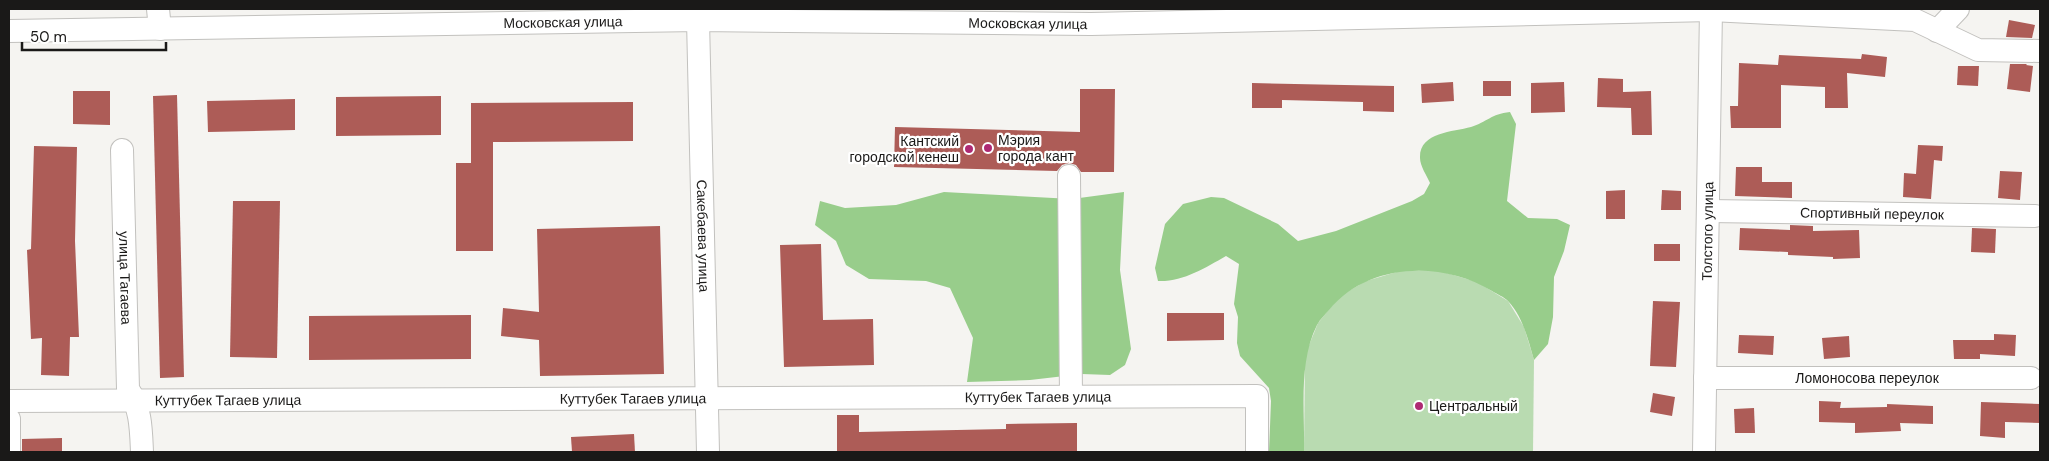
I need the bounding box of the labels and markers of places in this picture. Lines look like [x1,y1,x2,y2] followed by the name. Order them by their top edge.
[998,131,1074,165] place label: Мэрия города кант
[850,132,959,166] place label: Кантский городской кенеш
[982,142,994,154] marker: Мэрия города кант
[963,143,975,155] marker: Кантский городской кенеш
[1429,397,1518,415] place label: Центральный
[1413,400,1425,412] marker: Центральный

